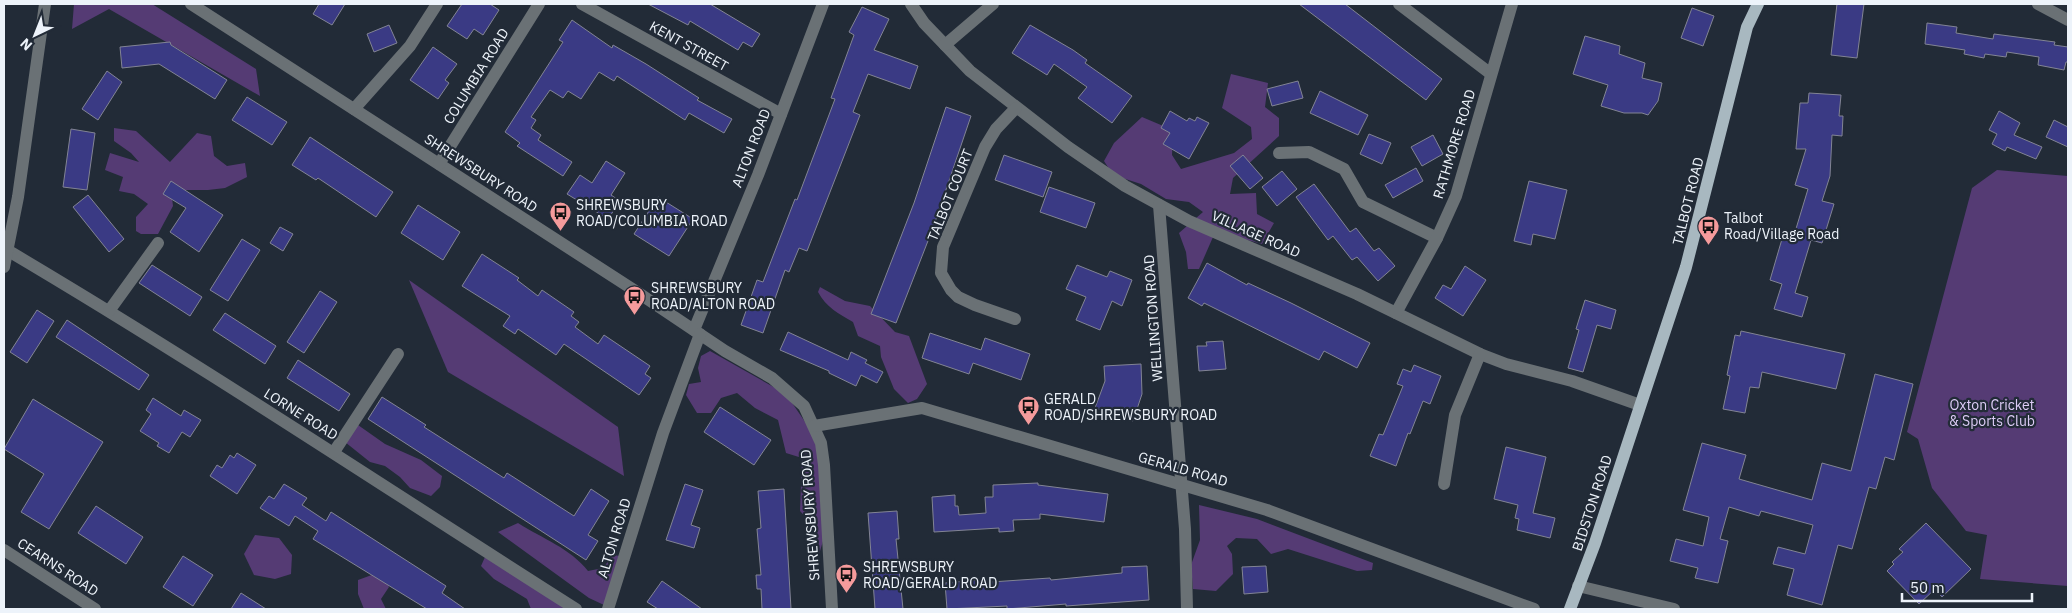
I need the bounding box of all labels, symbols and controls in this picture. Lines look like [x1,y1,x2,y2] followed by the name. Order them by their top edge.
[10,10,60,60] north arrow
[646,17,732,75] street label: KENT STREET
[439,25,513,127] street label: COLUMBIA ROAD
[16,34,36,55] text: N
[1429,87,1479,201] street label: RATHMORE ROAD
[728,106,774,190] street label: ALTON ROAD
[421,130,541,216] street label: SHREWSBURY ROAD
[923,146,977,244] street label: TALBOT COURT
[1668,155,1708,247] street label: TALBOT ROAD
[576,196,728,230] place label: SHREWSBURY ROAD/COLUMBIA ROAD
[548,201,572,232] bus stop icon: SHREWSBURY ROAD/COLUMBIA ROAD
[1209,206,1303,262] street label: VILLAGE ROAD
[1724,209,1839,243] place label: Talbot Road/Village Road
[1696,214,1720,245] bus stop icon: Talbot Road/Village Road
[1140,254,1166,382] street label: WELLINGTON ROAD
[651,279,775,313] place label: SHREWSBURY ROAD/ALTON ROAD
[623,284,647,315] bus stop icon: SHREWSBURY ROAD/ALTON ROAD
[261,384,341,444] street label: LORNE ROAD
[1044,390,1217,424] place label: GERALD ROAD/SHREWSBURY ROAD
[1016,395,1040,426] bus stop icon: GERALD ROAD/SHREWSBURY ROAD
[1949,396,2035,430] park label: Oxton Cricket & Sports Club
[1136,448,1230,490] street label: GERALD ROAD
[796,449,824,581] street label: SHREWSBURY ROAD
[1568,453,1616,553] street label: BIDSTON ROAD
[593,496,635,580] street label: ALTON ROAD
[14,534,102,600] street label: CEARNS ROAD
[863,558,997,592] place label: SHREWSBURY ROAD/GERALD ROAD
[835,563,859,594] bus stop icon: SHREWSBURY ROAD/GERALD ROAD
[1902,570,2032,602] scale bar
[1910,578,1945,597] text: 50 m

